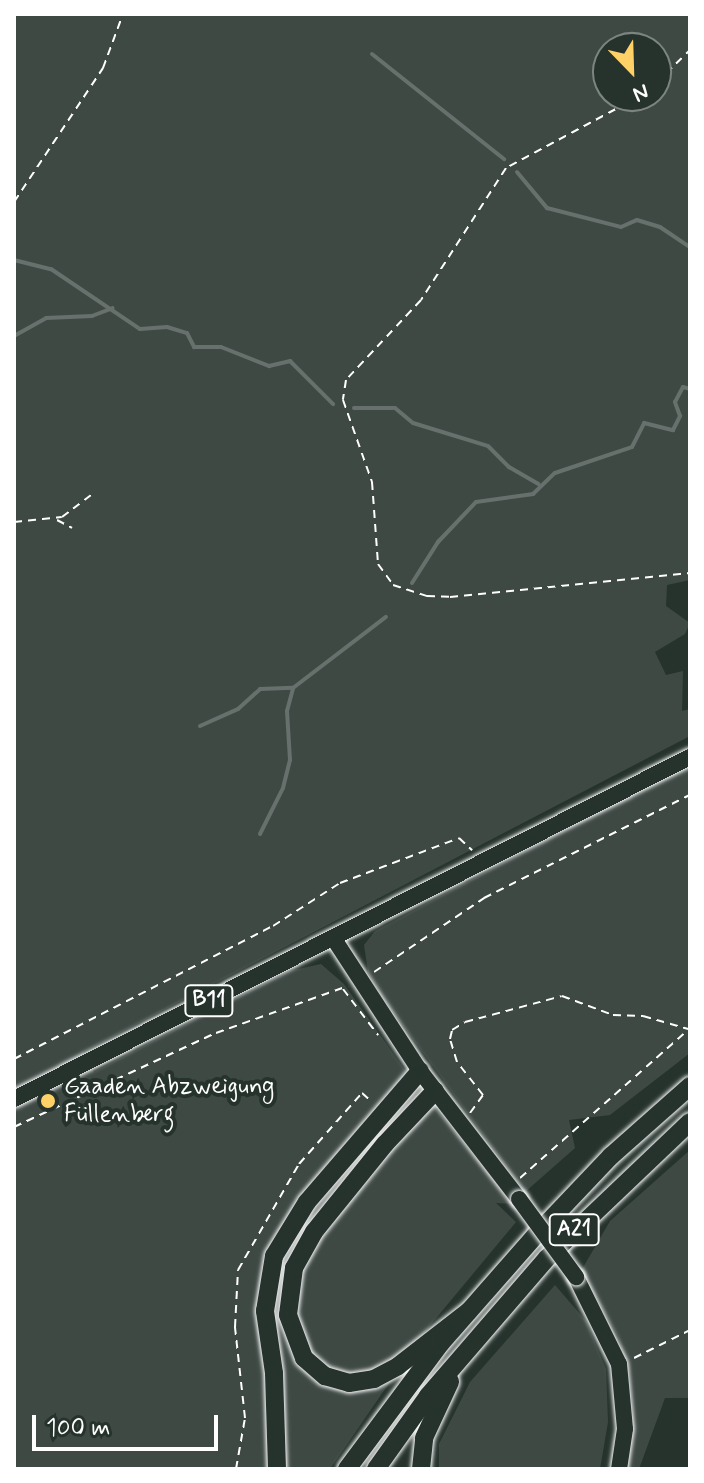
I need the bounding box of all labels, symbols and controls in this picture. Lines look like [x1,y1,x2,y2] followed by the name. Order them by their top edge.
[592,32,672,112] north arrow
[628,77,653,108] text: N
[183,983,235,1019] road number: B11
[64,1073,274,1129] place label: Gaaden Abzweigung Füllenberg
[39,1092,57,1110] marker: Gaaden Abzweigung Füllenberg
[548,1212,600,1248] road number: A21
[36,1399,222,1449] scale bar
[46,1413,110,1444] text: 100 m

